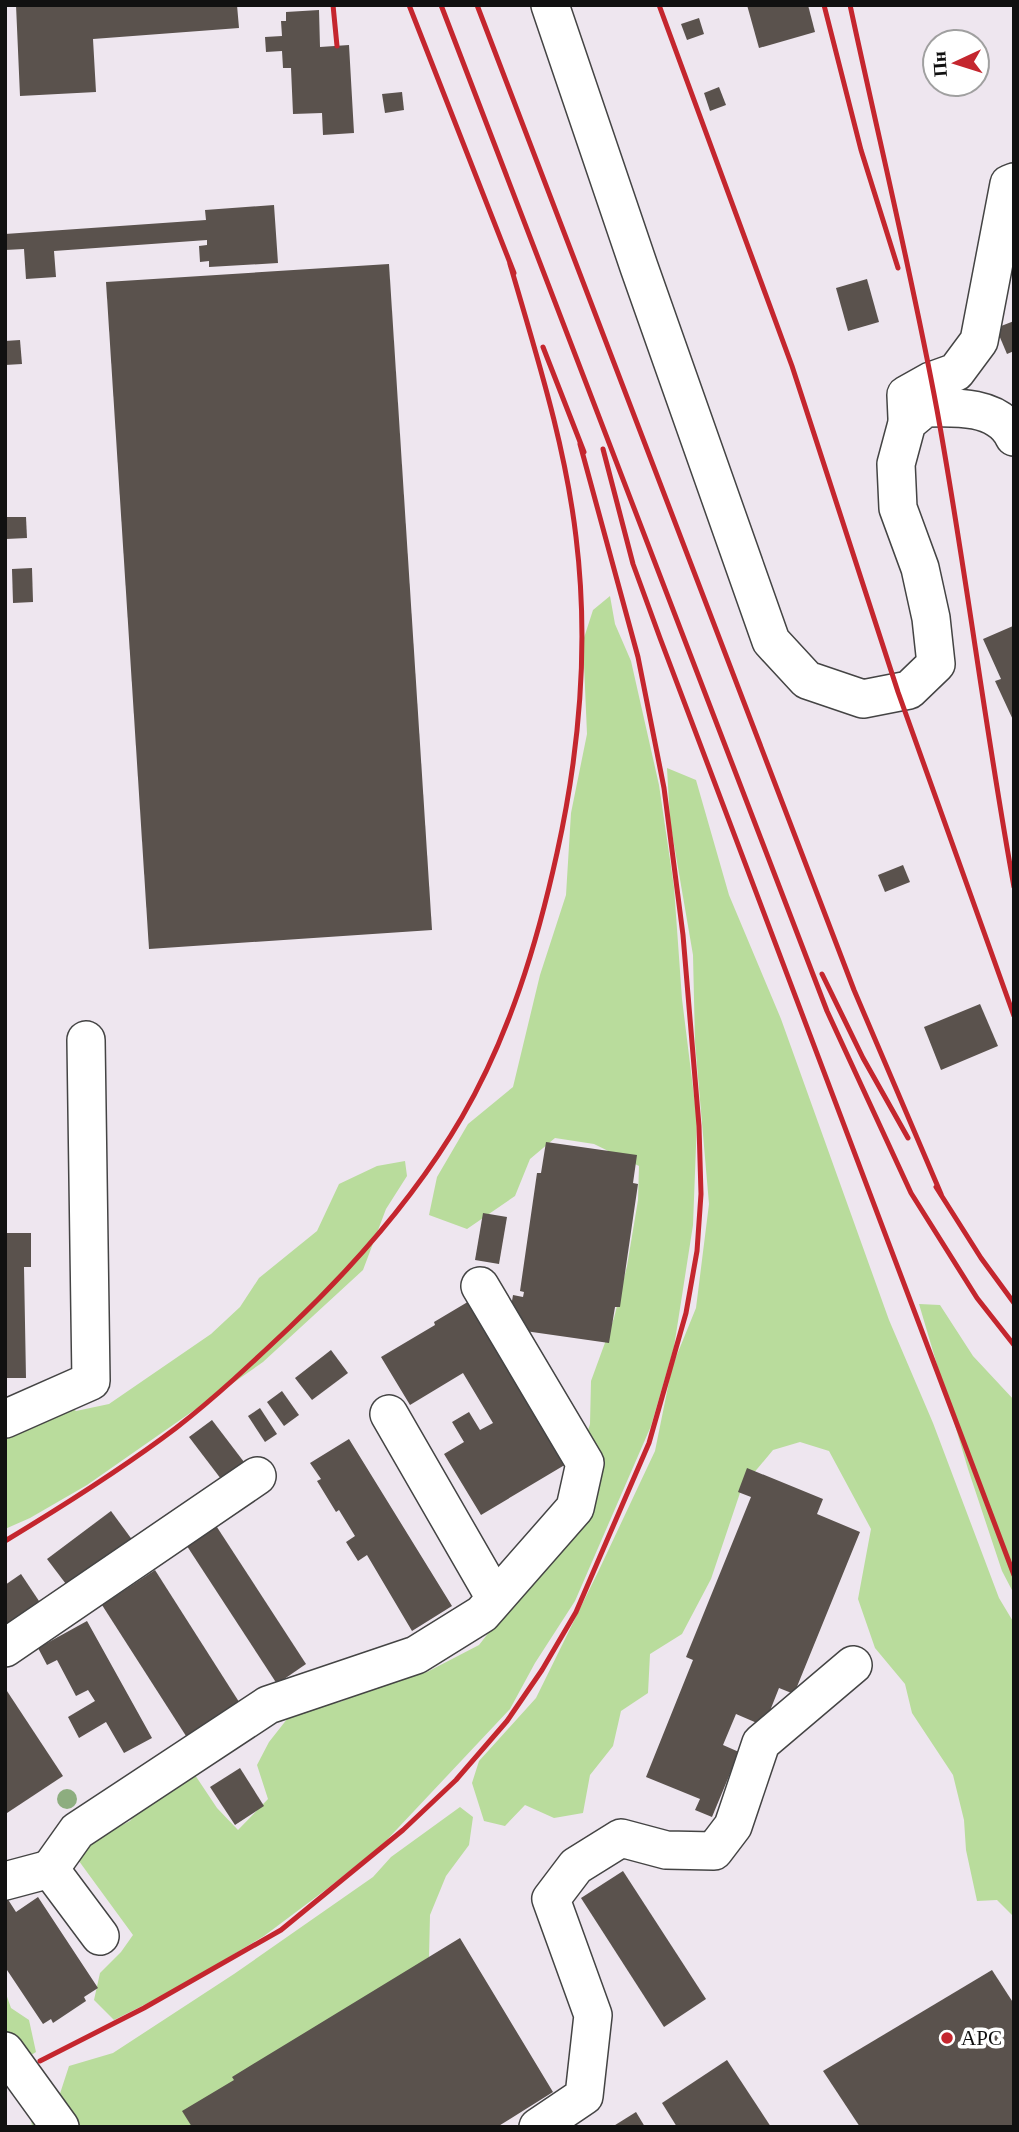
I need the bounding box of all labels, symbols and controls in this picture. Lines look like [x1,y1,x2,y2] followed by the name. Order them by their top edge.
[921,28,991,98] north arrow
[928,51,951,78] text: Пн
[961,2026,1002,2050] place label: АРС
[939,2030,955,2046] marker: АРС

